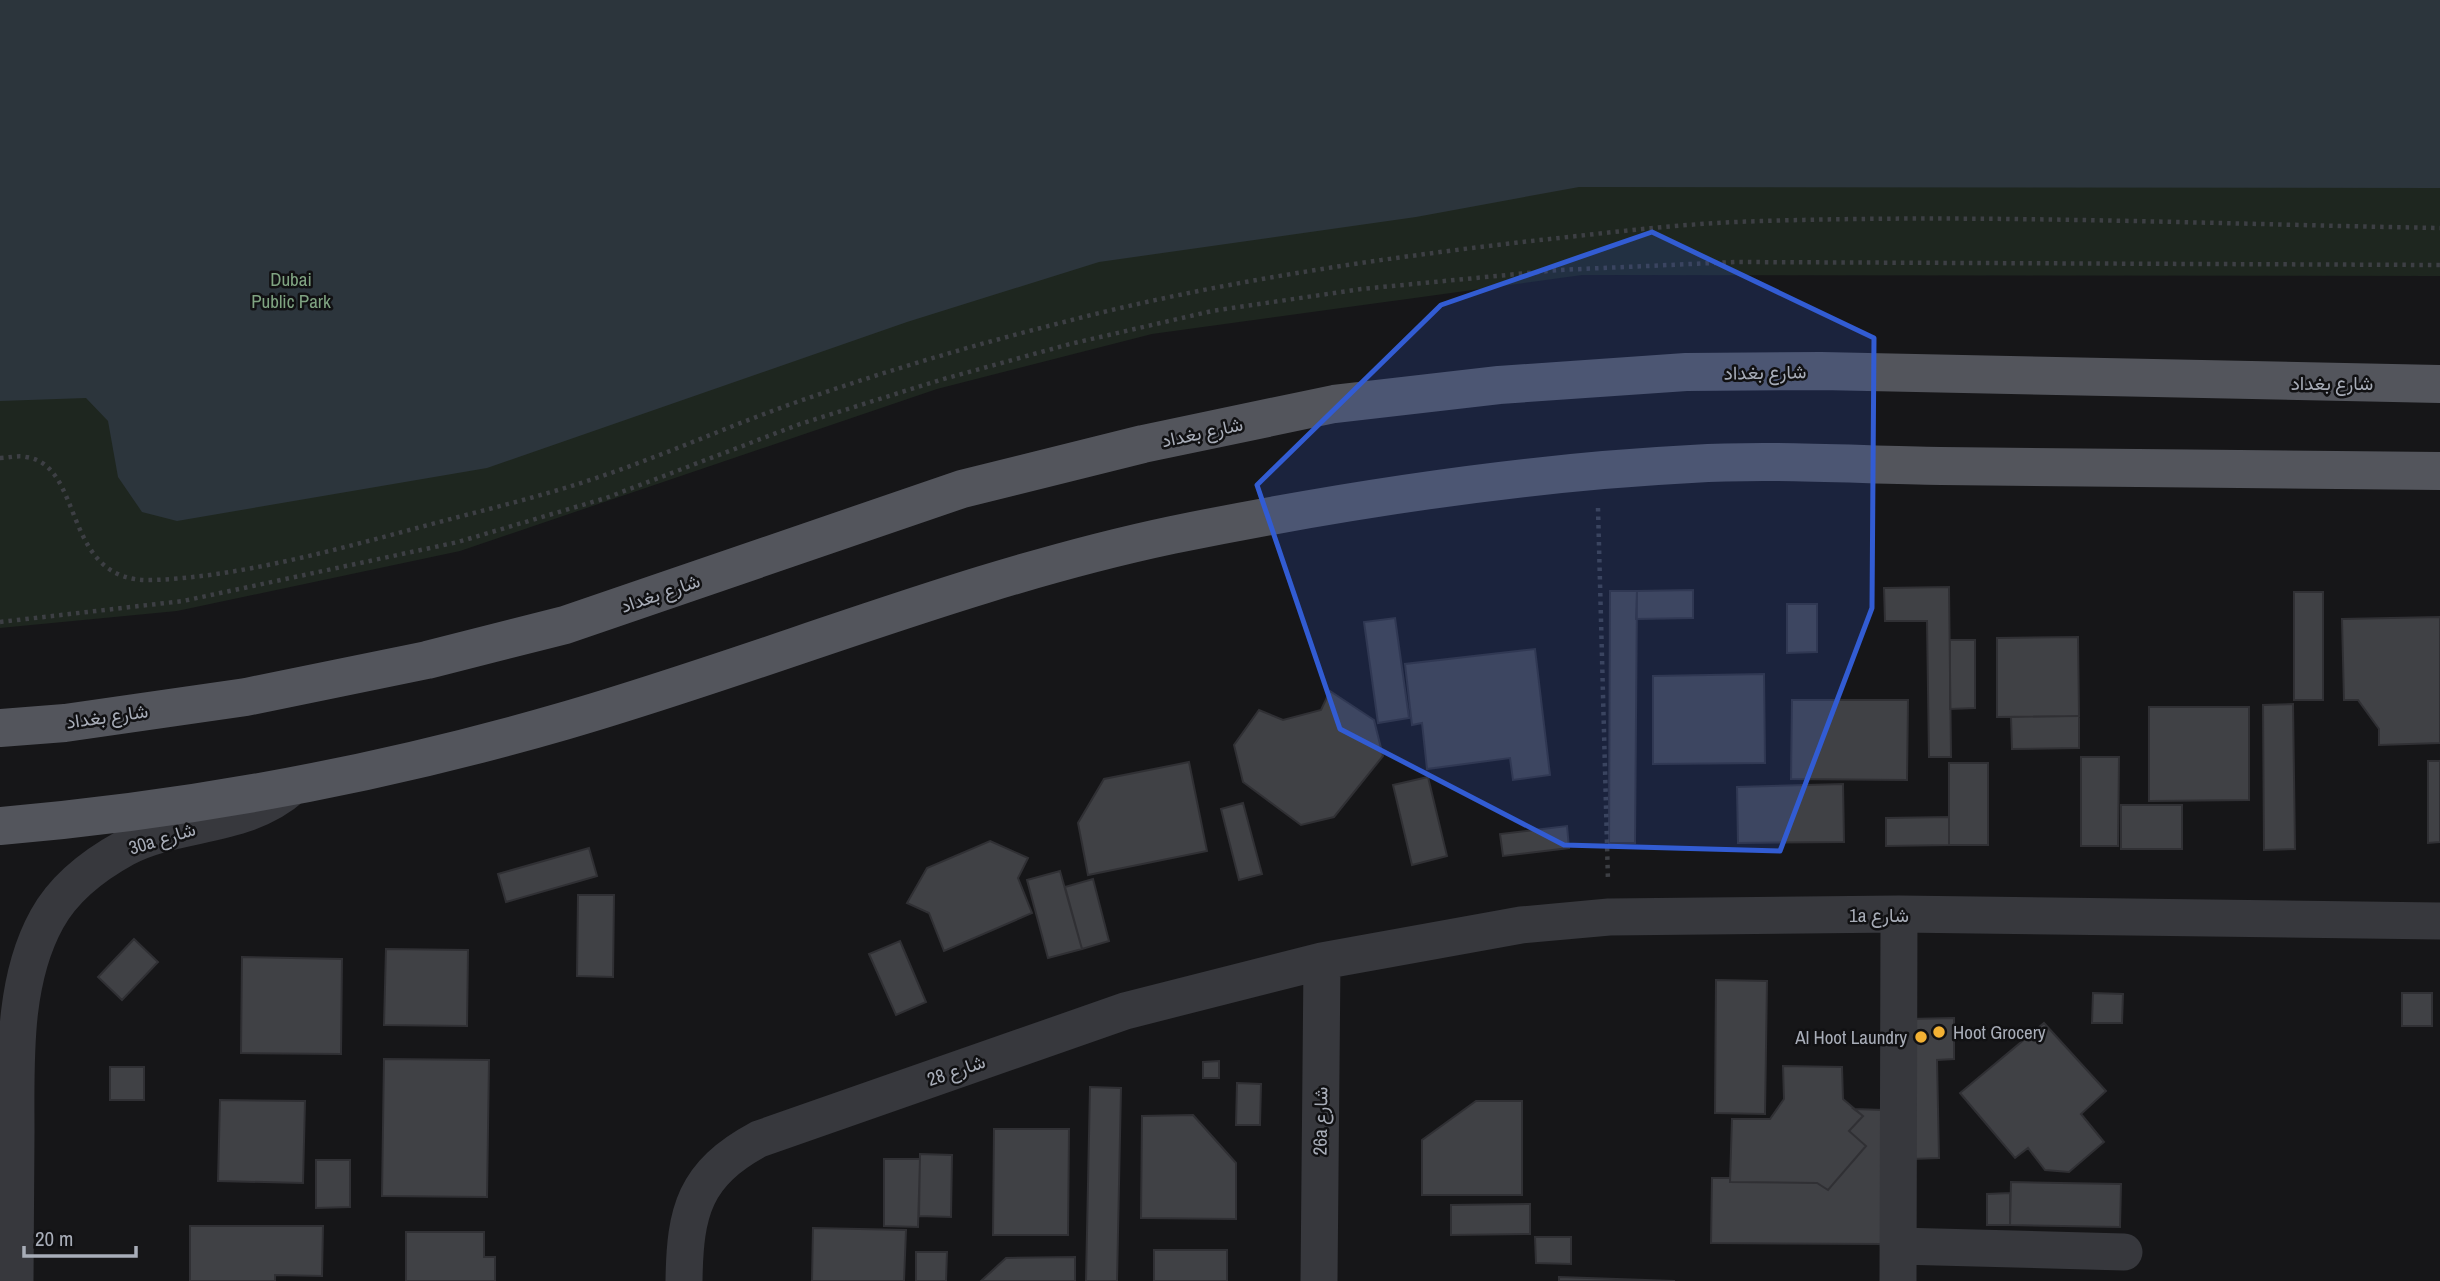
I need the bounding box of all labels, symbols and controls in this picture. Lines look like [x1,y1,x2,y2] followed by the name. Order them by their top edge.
[251,266,331,314] park label: Dubai Public Park
[1723,358,1807,386] street label: شارع بغداد
[2291,370,2373,396] street label: شارع بغداد
[1159,411,1245,453] street label: شارع بغداد
[617,567,703,619] street label: شارع بغداد
[64,697,150,735] street label: شارع بغداد
[125,816,199,860] street label: 30a شارع
[1849,902,1909,928] street label: 1a شارع
[1953,1019,2046,1045] place label: Hoot Grocery
[1794,1024,1907,1050] place label: Al Hoot Laundry
[1931,1024,1947,1040] marker: Hoot Grocery
[1913,1029,1929,1045] marker: Al Hoot Laundry
[923,1048,989,1092] street label: شارع 28
[1306,1086,1334,1155] street label: 26a شارع
[24,1214,136,1258] scale bar
[35,1224,73,1253] text: 20 m

